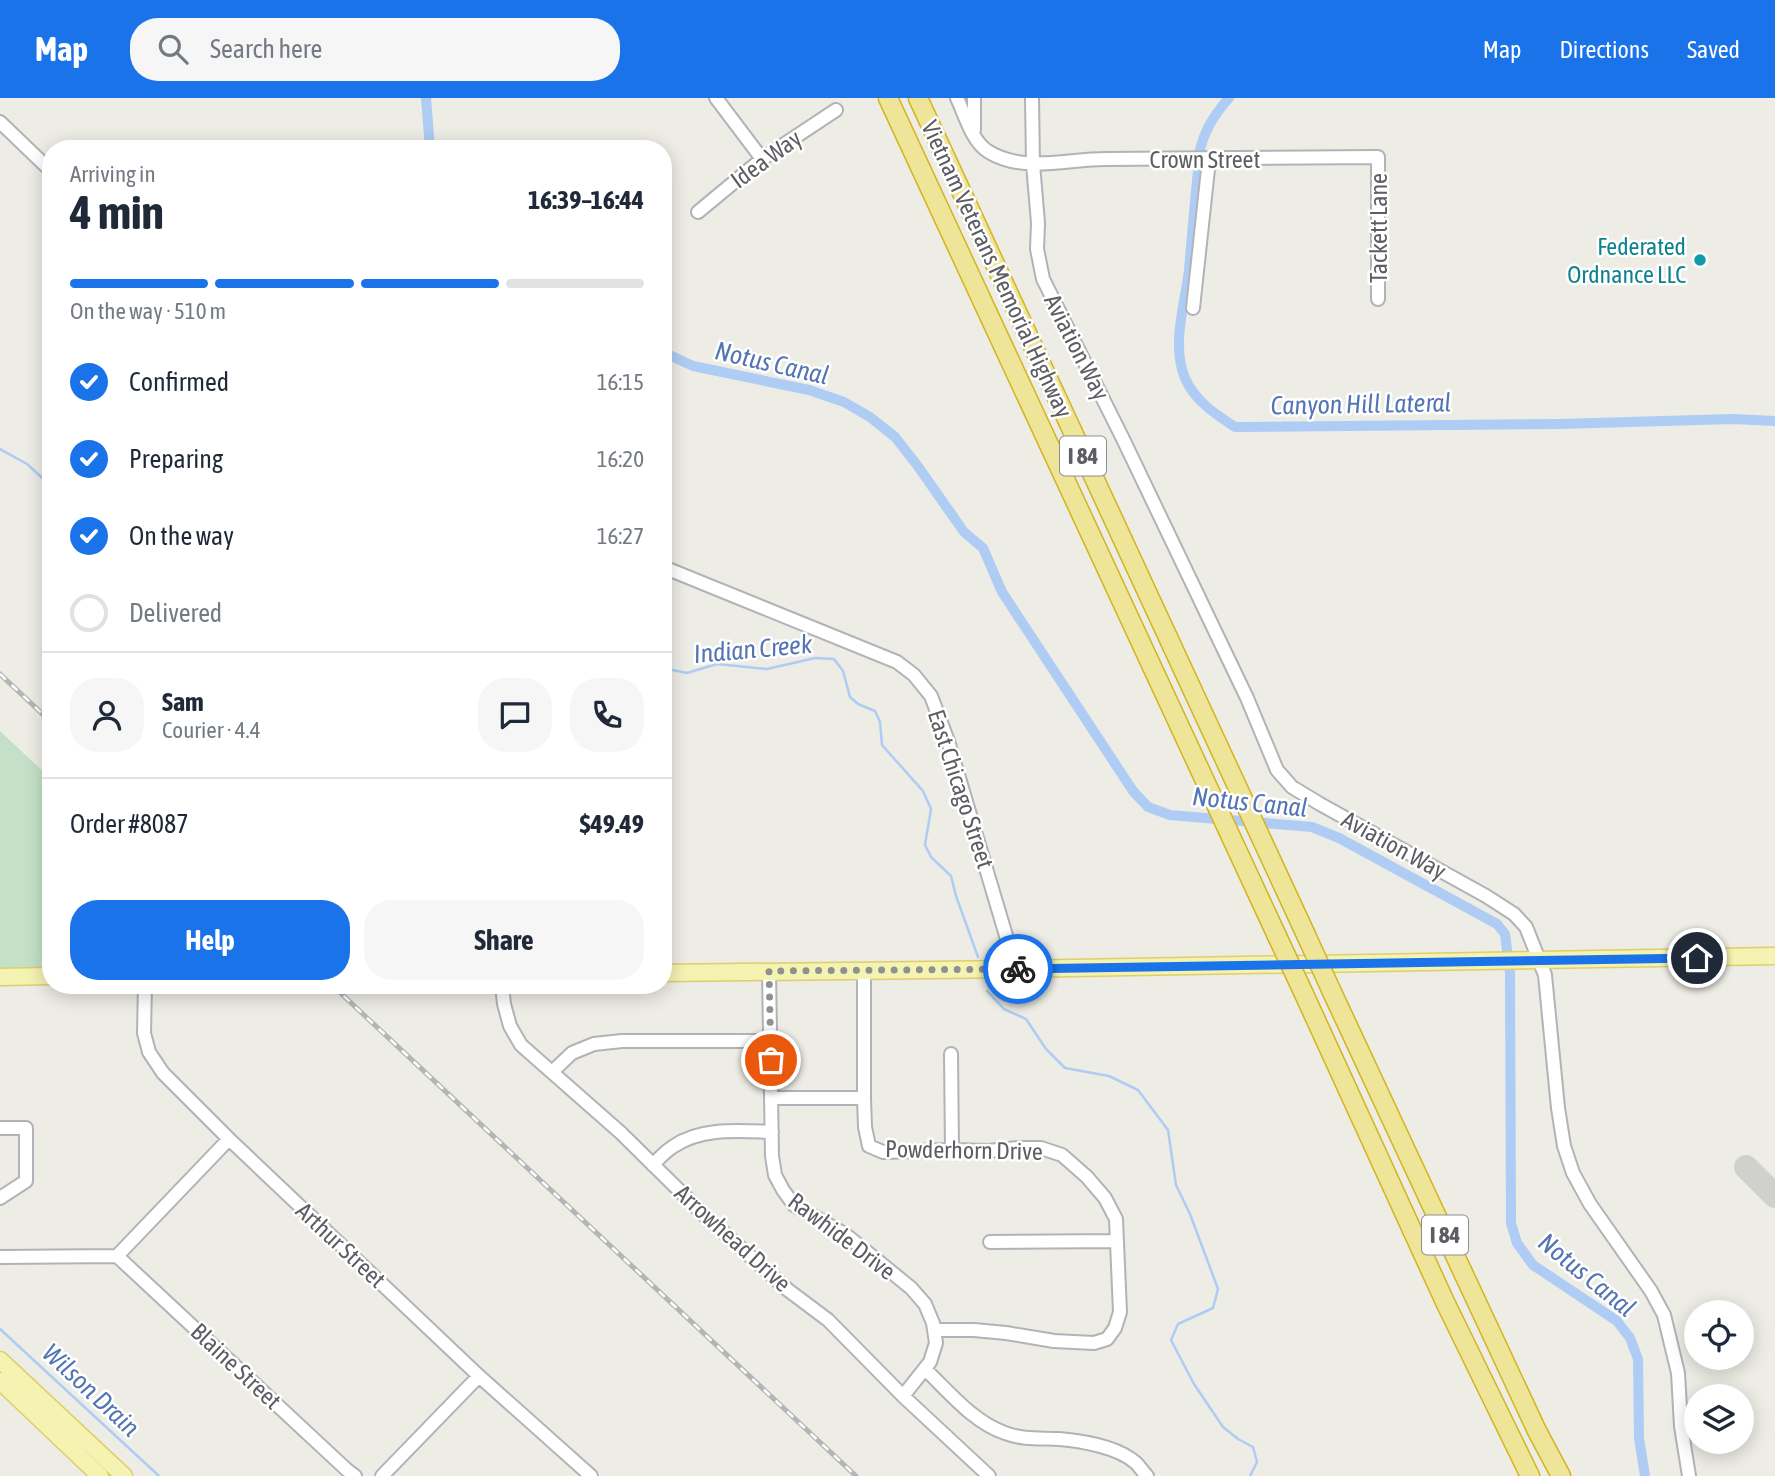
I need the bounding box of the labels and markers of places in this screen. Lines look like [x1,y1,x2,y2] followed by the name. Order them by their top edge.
[1567,233,1686,288] place label: Federated Ordnance LLC
[1692,252,1708,268] marker: Federated Ordnance LLC
[1667,928,1727,988] pin
[741,1030,801,1090] pin

